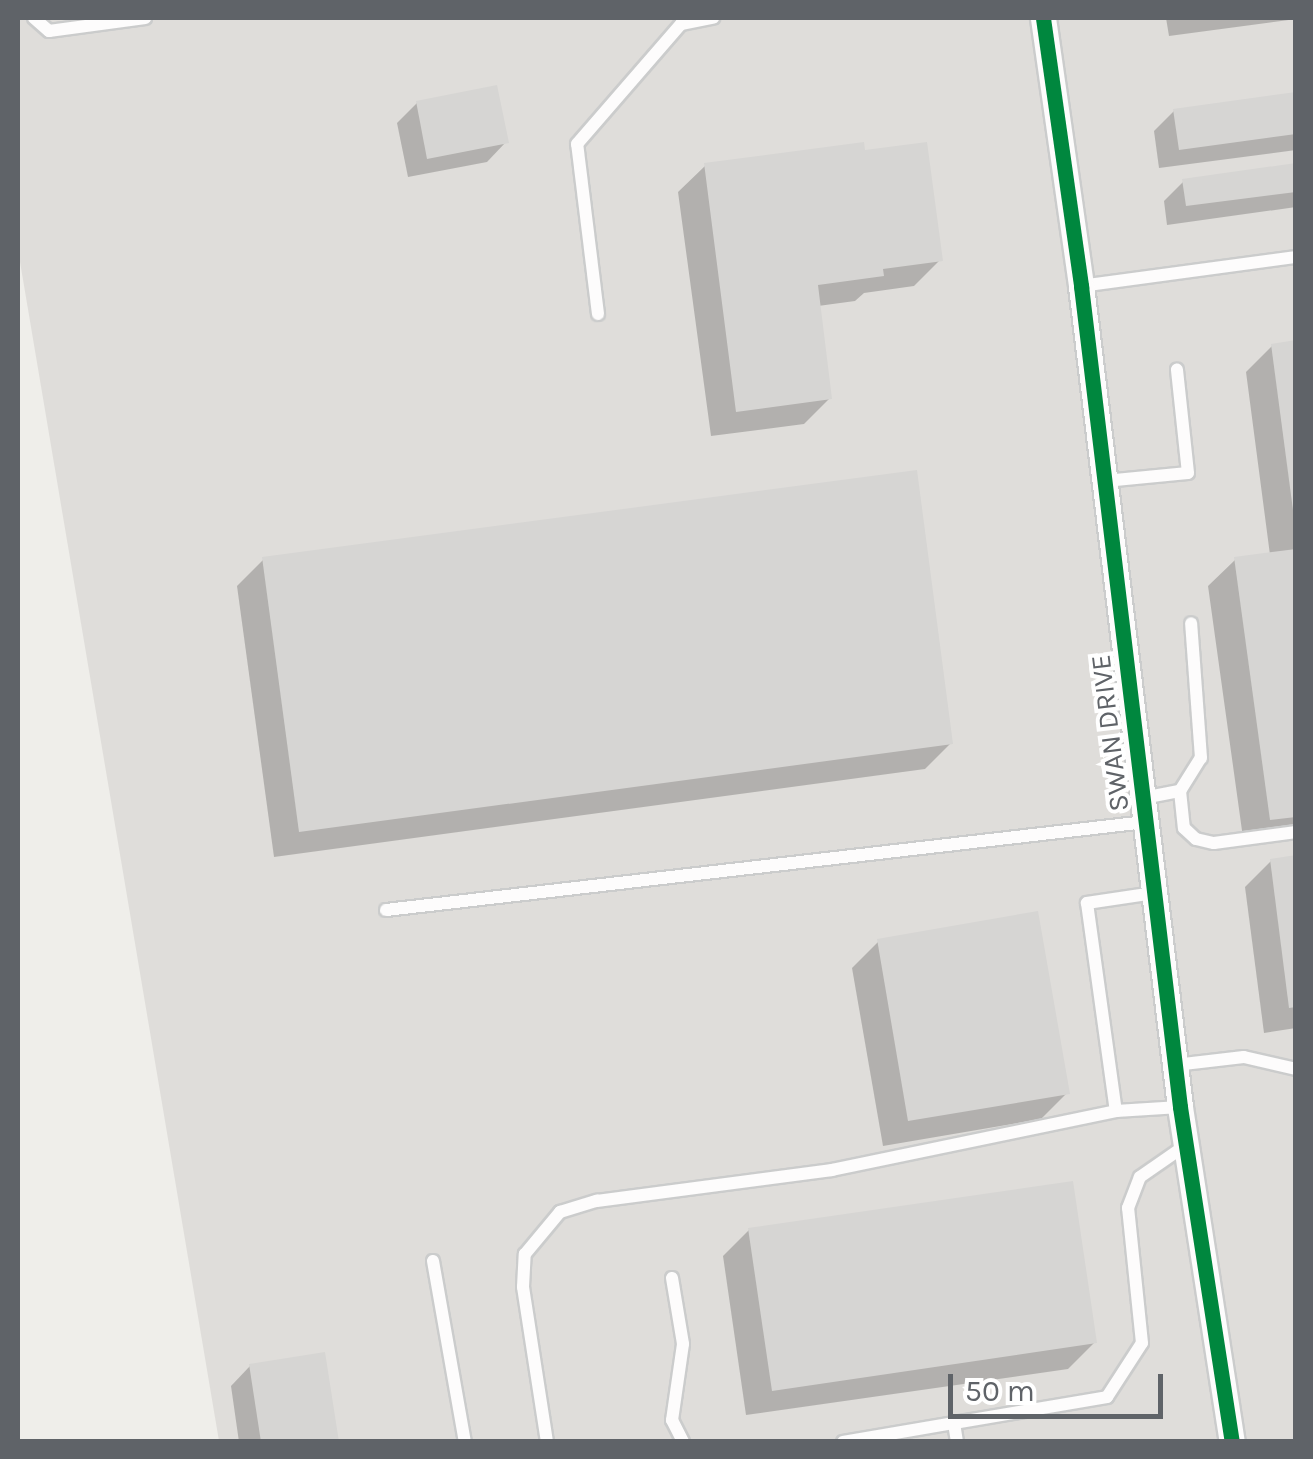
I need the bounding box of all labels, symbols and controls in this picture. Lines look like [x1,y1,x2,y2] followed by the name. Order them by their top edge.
[1084,653,1136,813] street label: SWAN DRIVE
[953,1354,1168,1416] scale bar
[965,1373,1035,1409] text: 50 m

